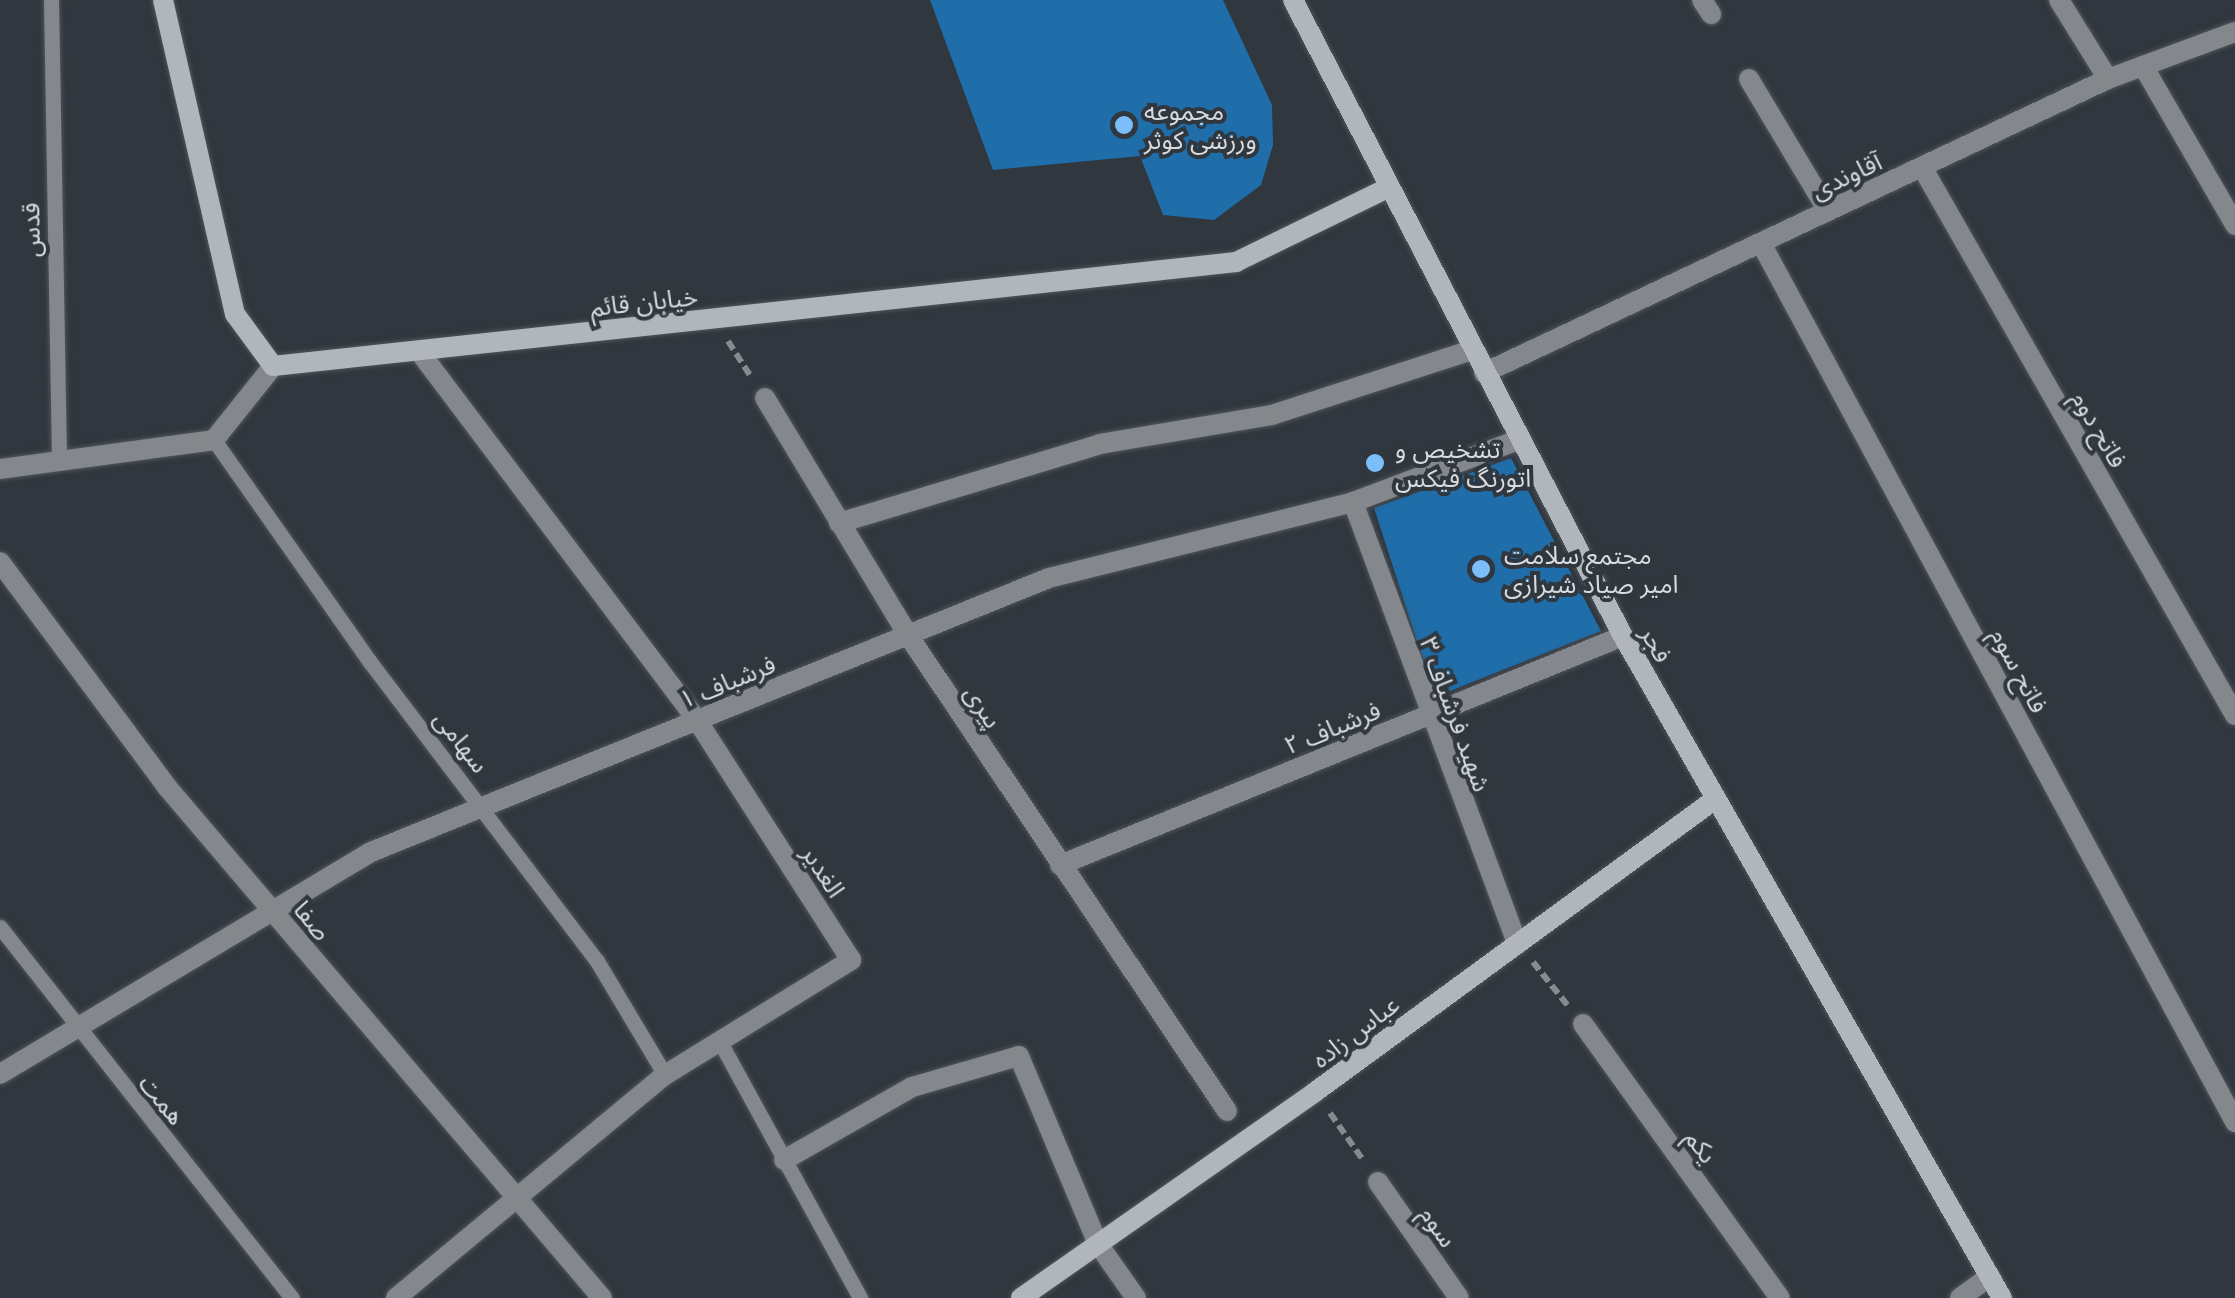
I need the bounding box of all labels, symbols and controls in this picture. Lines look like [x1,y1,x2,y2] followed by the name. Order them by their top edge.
[1144,96,1257,155] place label: مجموعه ورزشی کوثر
[1113,114,1135,136] marker: مجموعه ورزشی کوثر
[1806,146,1886,204] street label: آقاوندی
[15,202,45,258] street label: قدس
[589,280,699,322] street label: خیابان قائم
[2066,385,2134,473] street label: فاتح دوم
[1395,434,1531,493] place label: تشخیص و اتورنگ فیکس
[1364,452,1386,474] marker: تشخیص و اتورنگ فیکس
[1504,540,1679,599] place label: مجتمع سلامت امیر صیاد شیرازی
[1468,556,1494,582] marker: مجتمع سلامت امیر صیاد شیرازی
[1635,621,1679,667] street label: فجر
[1985,622,2055,718] street label: فاتح سوم
[1414,633,1498,795] street label: شهید فرشباف ۳
[675,648,779,714] street label: فرشباف ۱
[959,679,1009,733] street label: پیری
[1280,694,1384,760] street label: فرشباف ۲
[428,704,496,778] street label: سهامی
[796,839,852,903] street label: الغدیر
[288,894,338,946] street label: صفا
[1305,988,1405,1074] street label: عباس زاده
[134,1068,192,1130] street label: همت
[1680,1123,1724,1169] street label: یکم
[1414,1200,1464,1252] street label: سوم

